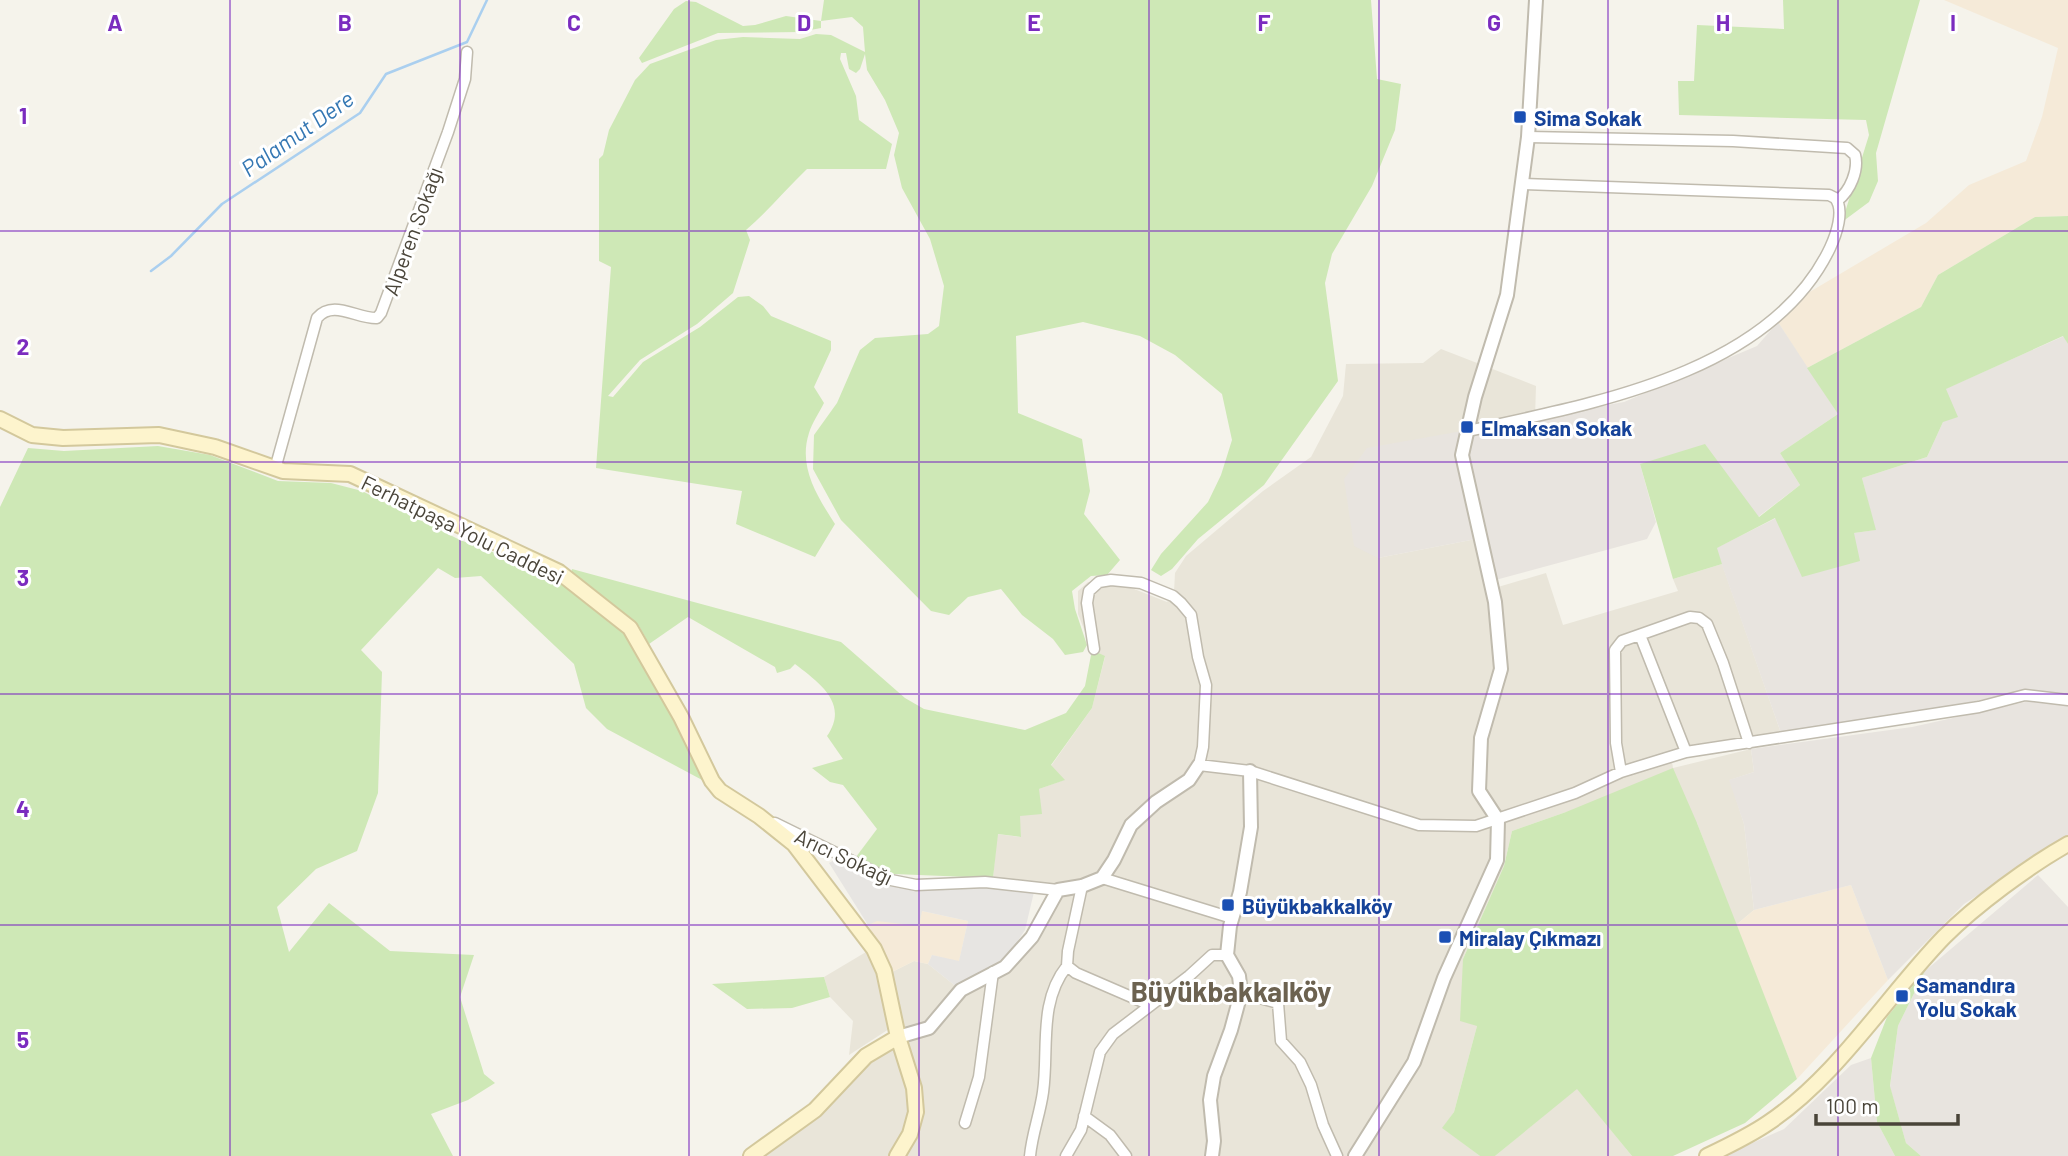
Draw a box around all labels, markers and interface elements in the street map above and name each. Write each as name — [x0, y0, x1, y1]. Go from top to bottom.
text: A — [107, 8, 123, 36]
text: B — [338, 8, 352, 36]
text: C — [567, 8, 581, 36]
text: D — [797, 8, 811, 36]
text: E — [1027, 8, 1041, 36]
text: F — [1258, 8, 1271, 36]
text: G — [1487, 8, 1501, 36]
text: H — [1716, 8, 1730, 36]
text: I — [1950, 8, 1956, 36]
water label: Palamut Dere — [235, 84, 359, 182]
text: 1 — [19, 101, 27, 129]
place label: Sima Sokak — [1534, 105, 1642, 130]
marker: Sima Sokak — [1512, 109, 1528, 125]
street label: Alperen Sokağı — [377, 163, 447, 299]
text: 2 — [17, 332, 29, 360]
place label: Elmaksan Sokak — [1481, 415, 1633, 440]
marker: Elmaksan Sokak — [1459, 419, 1475, 435]
street label: Ferhatpaşa Yolu Caddesi — [358, 469, 568, 589]
text: 3 — [17, 563, 29, 591]
text: 4 — [16, 794, 30, 822]
street label: Arıcı Sokağı — [791, 823, 897, 889]
place label: Büyükbakkalköy — [1242, 893, 1393, 918]
marker: Büyükbakkalköy — [1220, 897, 1236, 913]
place label: Miralay Çıkmazı — [1459, 925, 1601, 950]
marker: Miralay Çıkmazı — [1437, 929, 1453, 945]
place label: Samandıra Yolu Sokak — [1916, 972, 2017, 1021]
district label: Büyükbakkalköy — [1131, 974, 1331, 1008]
marker: Samandıra Yolu Sokak — [1894, 988, 1910, 1004]
text: 5 — [17, 1025, 29, 1053]
scale bar — [1816, 1082, 1958, 1126]
text: 100 m — [1826, 1093, 1879, 1118]

